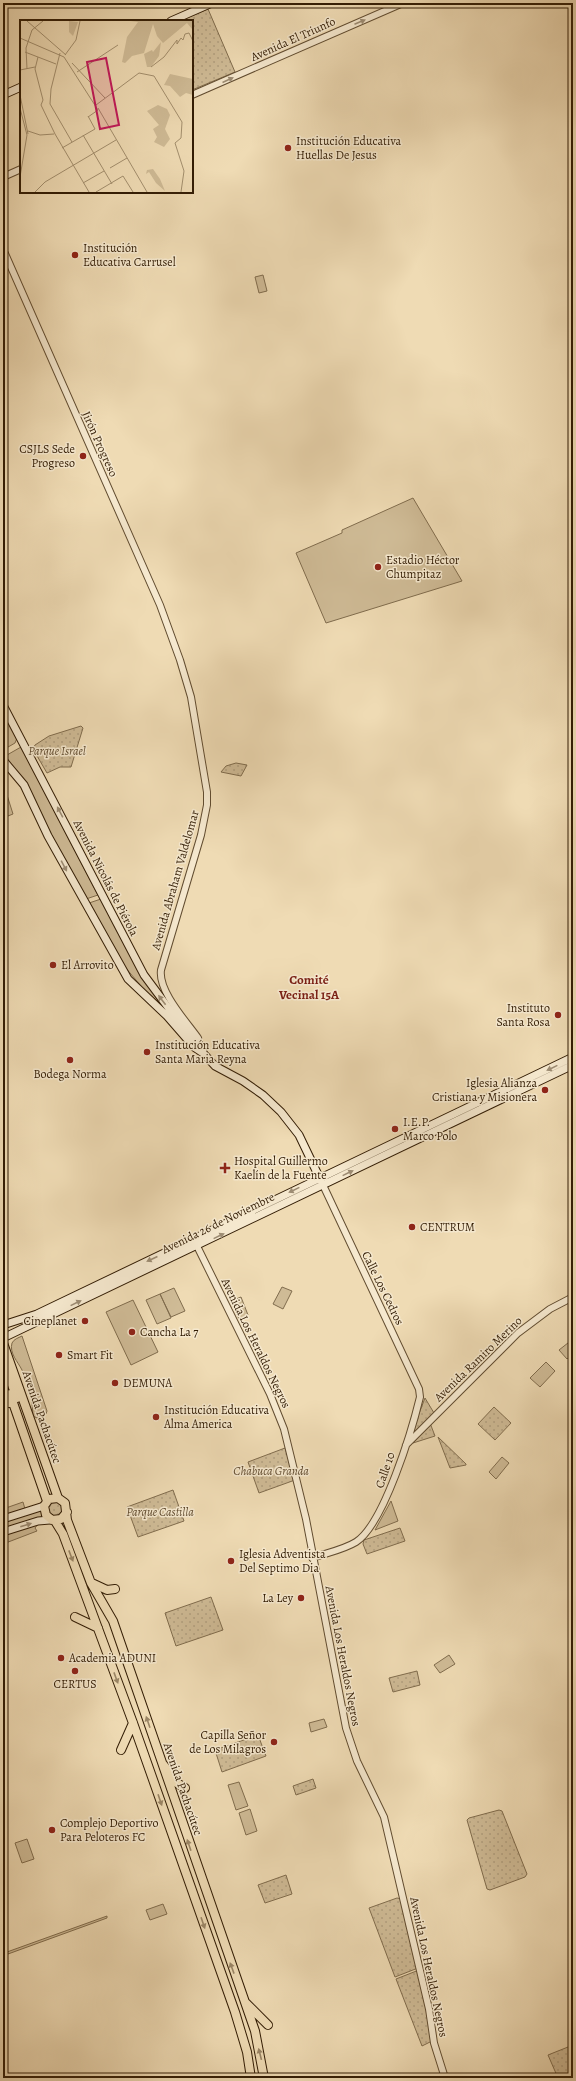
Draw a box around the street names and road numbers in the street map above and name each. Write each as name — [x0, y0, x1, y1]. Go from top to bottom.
street label: Avenida El Triunfo — [247, 13, 338, 65]
street label: Jirón Progreso — [78, 409, 122, 479]
street label: Avenida Abraham Valdelomar — [147, 808, 203, 953]
street label: Avenida Nicolás de Piérola — [69, 816, 142, 939]
street label: Avenida 26 de Noviembre — [158, 1189, 277, 1258]
street label: Calle Los Cedros — [358, 1248, 408, 1328]
street label: Avenida Los Heraldos Negros — [217, 1274, 295, 1411]
street label: Avenida Ramiro Merino — [430, 1313, 525, 1406]
street label: Avenida Pachacútec — [18, 1368, 65, 1465]
street label: Calle 10 — [371, 1450, 399, 1490]
street label: Avenida Los Heraldos Negros — [321, 1583, 364, 1728]
street label: Avenida Pachacútec — [159, 1740, 206, 1837]
street label: Avenida Los Heraldos Negros — [406, 1895, 452, 2039]

